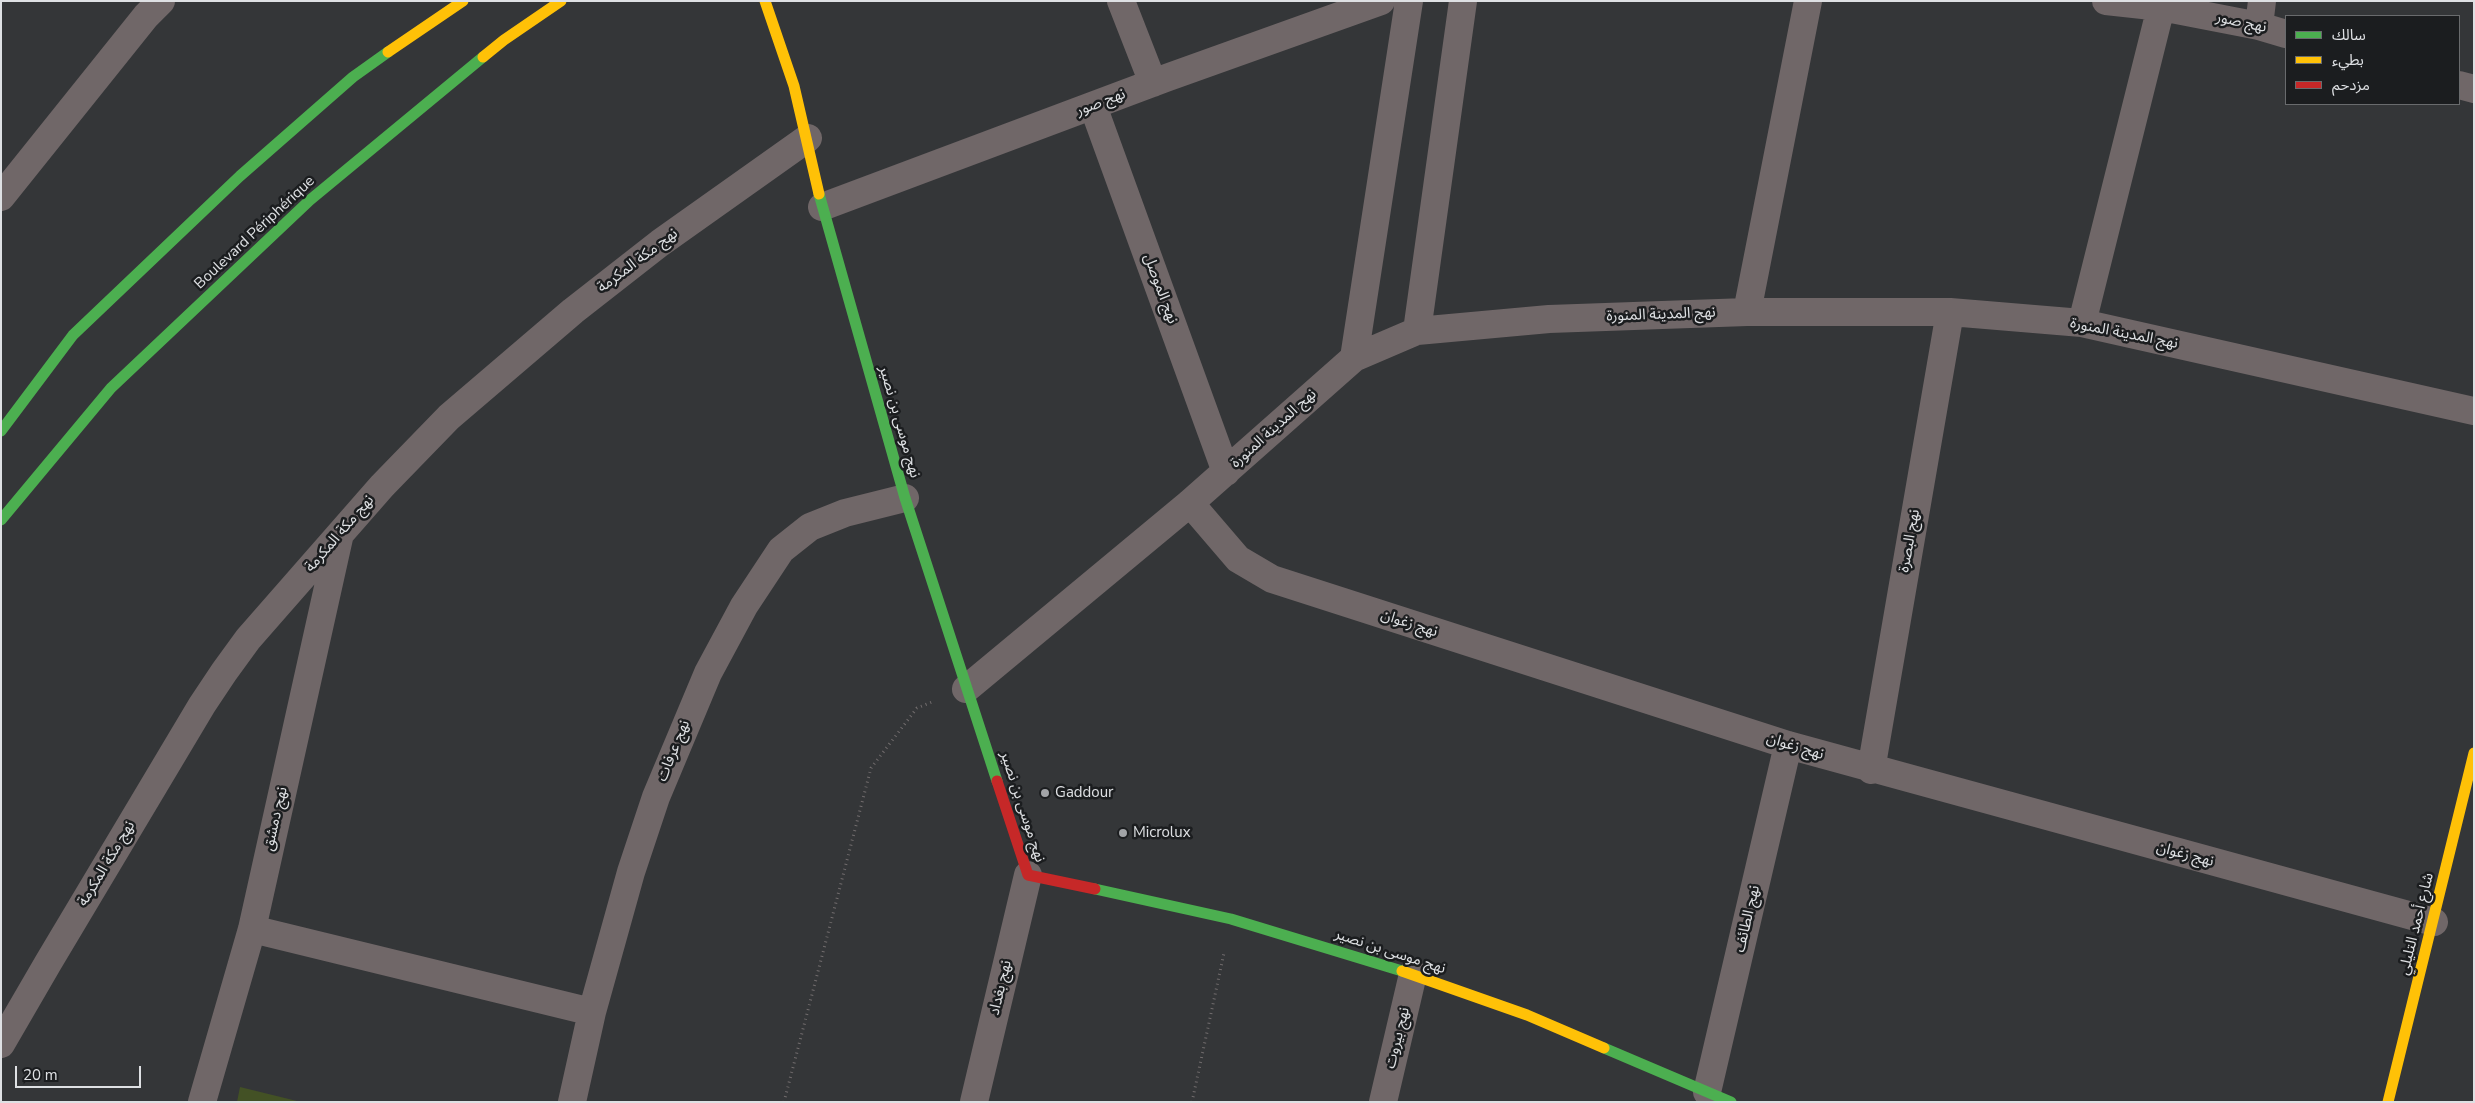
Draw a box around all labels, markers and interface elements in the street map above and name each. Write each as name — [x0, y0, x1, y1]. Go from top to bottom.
street label: نهج صور — [2214, 9, 2268, 37]
legend — [2285, 15, 2460, 105]
text: سالك — [2332, 25, 2366, 45]
text: بطيء — [2332, 50, 2364, 70]
text: مزدحم — [2332, 75, 2370, 95]
street label: نهج صور — [1074, 85, 1128, 121]
street label: Boulevard Périphérique — [191, 173, 319, 293]
street label: نهج مكة المكرمة — [594, 225, 682, 297]
street label: نهج الموصل — [1139, 252, 1181, 326]
street label: نهج المدينة المنورة — [1606, 304, 1716, 326]
street label: نهج المدينة المنورة — [2069, 315, 2179, 353]
street label: نهج موسى بن نصير — [874, 364, 924, 480]
street label: نهج المدينة المنورة — [1227, 386, 1321, 472]
street label: نهج مكة المكرمة — [302, 492, 378, 576]
street label: نهج البصرة — [1896, 508, 1924, 574]
street label: نهج زغوان — [1378, 606, 1440, 642]
street label: نهج عرفات — [654, 718, 694, 784]
street label: نهج زغوان — [1764, 730, 1826, 764]
street label: نهج موسى بن نصير — [996, 749, 1048, 865]
place label: Gaddour — [1055, 784, 1113, 802]
street label: نهج دمشق — [260, 785, 292, 853]
marker: Gaddour — [1039, 787, 1051, 799]
street label: نهج مكة المكرمة — [75, 818, 139, 910]
place label: Microlux — [1133, 824, 1191, 842]
marker: Microlux — [1117, 827, 1129, 839]
street label: نهج زغوان — [2154, 839, 2216, 871]
street label: شارع أحمد التليلي — [2396, 871, 2438, 977]
street label: نهج الطائف — [1732, 884, 1764, 954]
street label: نهج موسى بن نصير — [1332, 926, 1448, 978]
street label: نهج بغداد — [986, 959, 1016, 1017]
street label: نهج بيروت — [1382, 1006, 1414, 1070]
scale bar — [18, 1056, 144, 1088]
text: 20 m — [23, 1065, 58, 1085]

